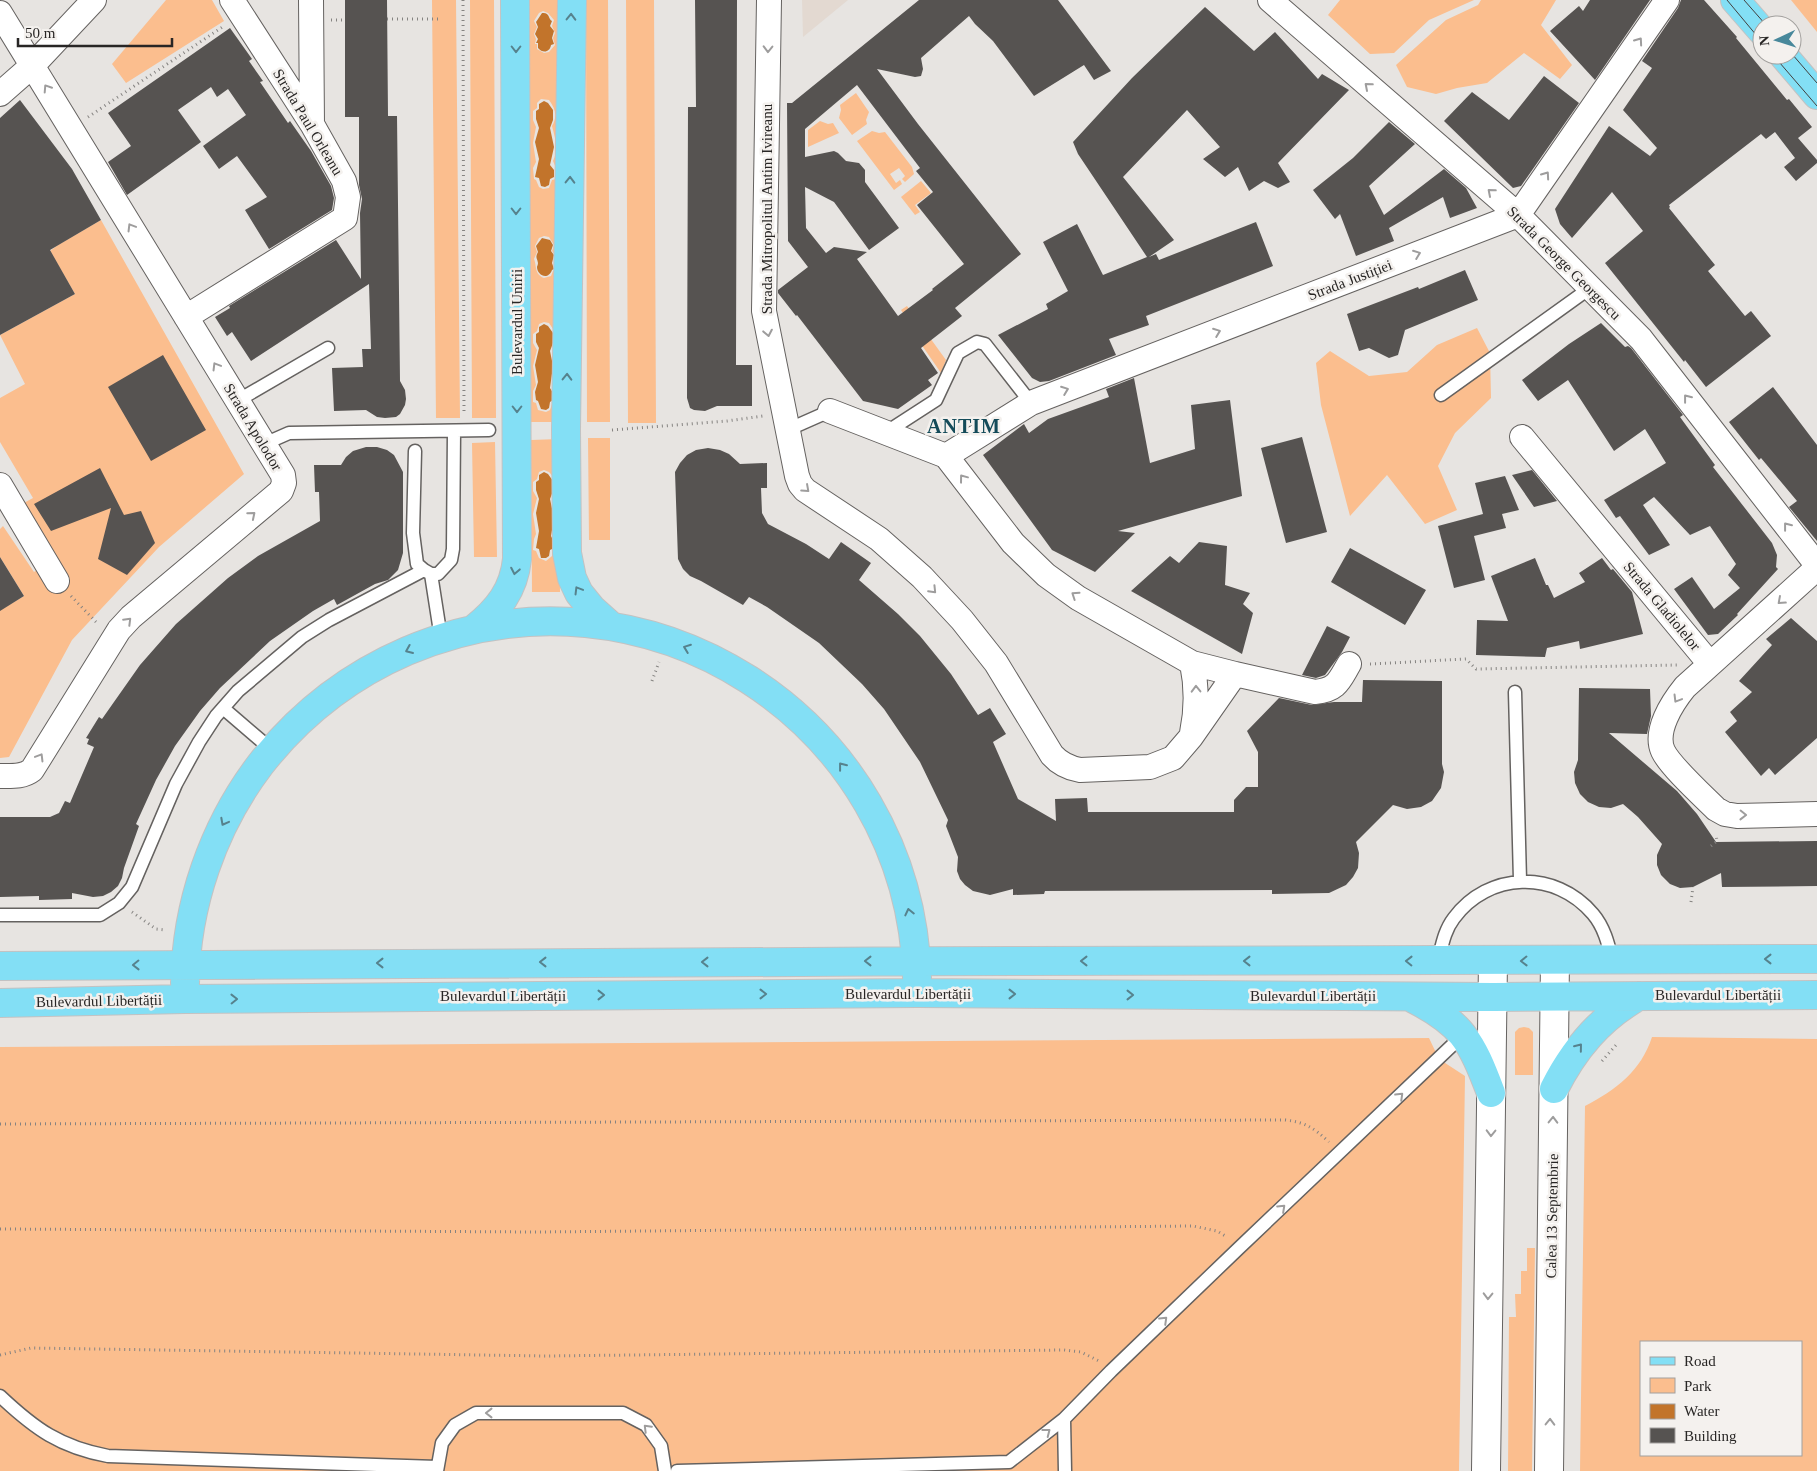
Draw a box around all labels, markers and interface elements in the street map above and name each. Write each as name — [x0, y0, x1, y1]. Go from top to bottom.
one-way arrow — [566, 13, 577, 21]
scale bar — [18, 15, 171, 47]
north arrow — [1752, 15, 1802, 65]
text: 50 m — [25, 25, 56, 41]
text: N — [1757, 35, 1772, 46]
one-way arrow — [1633, 38, 1642, 47]
one-way arrow — [510, 45, 521, 53]
one-way arrow — [763, 45, 773, 53]
street label: Strada Paul Orleanu — [270, 66, 346, 178]
one-way arrow — [1365, 82, 1374, 91]
one-way arrow — [44, 84, 53, 94]
street label: Strada Mitropolitul Antim Ivireanu — [759, 103, 775, 314]
one-way arrow — [1540, 171, 1549, 181]
one-way arrow — [564, 176, 575, 184]
one-way arrow — [1488, 188, 1497, 197]
street label: Strada George Georgescu — [1504, 203, 1624, 323]
one-way arrow — [511, 208, 521, 215]
one-way arrow — [128, 223, 138, 232]
one-way arrow — [1412, 250, 1421, 260]
street label: Strada Justiției — [1306, 257, 1395, 304]
street label: Bulevardul Unirii — [509, 269, 525, 375]
one-way arrow — [1212, 327, 1220, 337]
one-way arrow — [762, 329, 773, 338]
one-way arrow — [212, 362, 222, 371]
one-way arrow — [562, 373, 572, 381]
street label: Strada Apolodor — [221, 381, 285, 473]
one-way arrow — [1060, 386, 1069, 397]
one-way arrow — [1684, 394, 1693, 404]
one-way arrow — [512, 405, 522, 413]
district label: ANTIM — [927, 415, 1001, 437]
one-way arrow — [960, 474, 969, 484]
one-way arrow — [801, 484, 810, 493]
one-way arrow — [246, 512, 255, 521]
one-way arrow — [1784, 522, 1793, 532]
street label: Strada Gladiolelor — [1620, 559, 1704, 653]
one-way arrow — [511, 567, 521, 575]
one-way arrow — [927, 584, 936, 593]
one-way arrow — [575, 587, 585, 596]
one-way arrow — [1071, 592, 1080, 601]
one-way arrow — [1777, 595, 1786, 604]
one-way arrow — [122, 617, 131, 626]
one-way arrow — [405, 644, 414, 654]
one-way arrow — [683, 644, 692, 654]
one-way arrow — [1191, 684, 1201, 692]
one-way arrow — [1673, 694, 1683, 703]
one-way arrow — [33, 753, 43, 762]
one-way arrow — [840, 763, 848, 772]
one-way arrow — [1739, 810, 1747, 821]
one-way arrow — [220, 817, 230, 826]
one-way arrow — [904, 908, 915, 917]
one-way arrow — [1764, 954, 1772, 964]
one-way arrow — [864, 956, 872, 966]
one-way arrow — [1080, 956, 1088, 966]
one-way arrow — [1242, 956, 1250, 966]
one-way arrow — [1405, 956, 1412, 966]
one-way arrow — [1520, 956, 1528, 966]
one-way arrow — [539, 957, 546, 967]
one-way arrow — [701, 957, 709, 967]
one-way arrow — [376, 958, 384, 968]
one-way arrow — [132, 960, 140, 970]
street label: Bulevardul Libertății — [845, 986, 971, 1003]
street label: Bulevardul Libertății — [1655, 987, 1781, 1004]
street label: Bulevardul Libertății — [440, 988, 566, 1005]
street label: Bulevardul Libertății — [1250, 988, 1376, 1005]
one-way arrow — [760, 989, 767, 999]
one-way arrow — [1008, 989, 1016, 999]
one-way arrow — [597, 990, 605, 1000]
one-way arrow — [1127, 990, 1135, 1000]
street label: Bulevardul Libertății — [36, 992, 162, 1011]
one-way arrow — [230, 994, 238, 1004]
one-way arrow — [1574, 1044, 1582, 1053]
one-way arrow — [1394, 1093, 1403, 1102]
one-way arrow — [1548, 1116, 1558, 1124]
one-way arrow — [1486, 1130, 1496, 1138]
street label: Calea 13 Septembrie — [1543, 1153, 1561, 1279]
one-way arrow — [1276, 1205, 1285, 1214]
one-way arrow — [1483, 1292, 1493, 1300]
one-way arrow — [1158, 1317, 1167, 1326]
legend — [1640, 1341, 1802, 1456]
text: Road — [1684, 1353, 1716, 1369]
text: Park — [1684, 1378, 1712, 1394]
text: Water — [1684, 1403, 1719, 1419]
one-way arrow — [485, 1408, 492, 1418]
one-way arrow — [1545, 1418, 1555, 1426]
one-way arrow — [644, 1425, 653, 1434]
text: Building — [1684, 1428, 1737, 1444]
one-way arrow — [1041, 1430, 1050, 1438]

